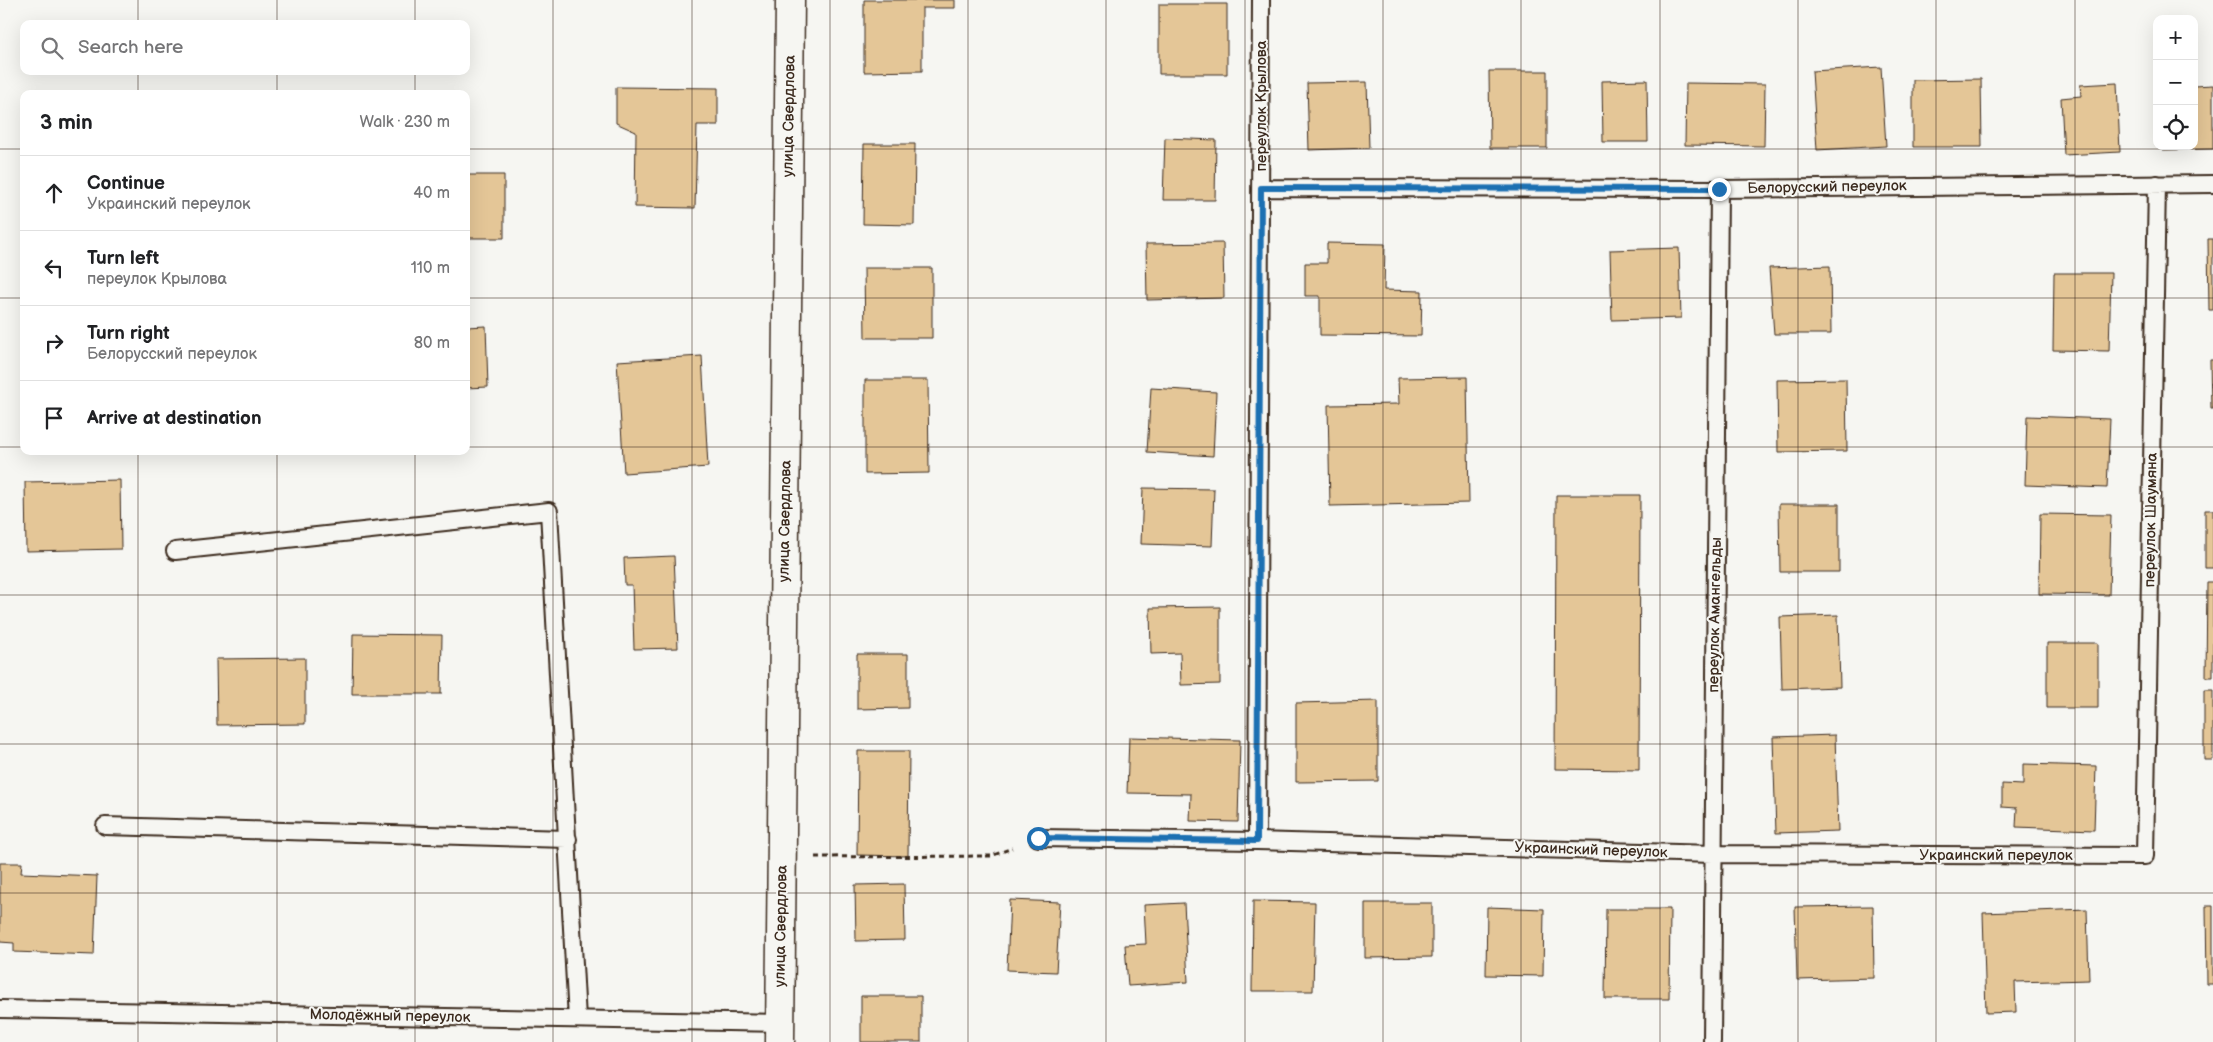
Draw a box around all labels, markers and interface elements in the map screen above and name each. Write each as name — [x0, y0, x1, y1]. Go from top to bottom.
map controls — [2153, 15, 2198, 150]
button: + — [2153, 15, 2198, 60]
search box — [20, 20, 470, 75]
icon: search — [38, 34, 66, 62]
text: Search here — [78, 36, 183, 59]
street label: переулок Крылова — [1252, 40, 1271, 172]
street label: улица Свердлова — [778, 55, 800, 177]
button: − — [2153, 60, 2198, 105]
button: locate — [2153, 105, 2198, 150]
text: 3 min — [40, 110, 93, 135]
text: Walk · 230 m — [360, 113, 450, 132]
text: Continue — [87, 172, 165, 195]
street label: Белорусский переулок — [1747, 176, 1907, 198]
route end — [1708, 178, 1731, 201]
icon: ahead — [40, 179, 68, 207]
text: 40 m — [413, 184, 450, 203]
text: Украинский переулок — [87, 195, 251, 214]
text: Turn left — [87, 247, 159, 270]
icon: left — [40, 254, 68, 282]
text: 110 m — [411, 259, 450, 278]
text: переулок Крылова — [87, 270, 227, 289]
text: Turn right — [87, 322, 170, 345]
icon: right — [40, 329, 68, 357]
text: 80 m — [414, 334, 450, 353]
text: Белорусский переулок — [87, 345, 257, 364]
icon: arrive — [40, 404, 68, 432]
text: Arrive at destination — [87, 407, 262, 430]
street label: переулок Шаумяна — [2140, 452, 2162, 588]
street label: улица Свердлова — [774, 460, 796, 582]
street label: переулок Амангельды — [1704, 537, 1726, 693]
route start — [1027, 827, 1050, 850]
street label: Украинский переулок — [1514, 838, 1668, 862]
street label: Украинский переулок — [1919, 846, 2073, 865]
street label: улица Свердлова — [770, 865, 792, 987]
street label: Молодёжный переулок — [309, 1005, 471, 1027]

